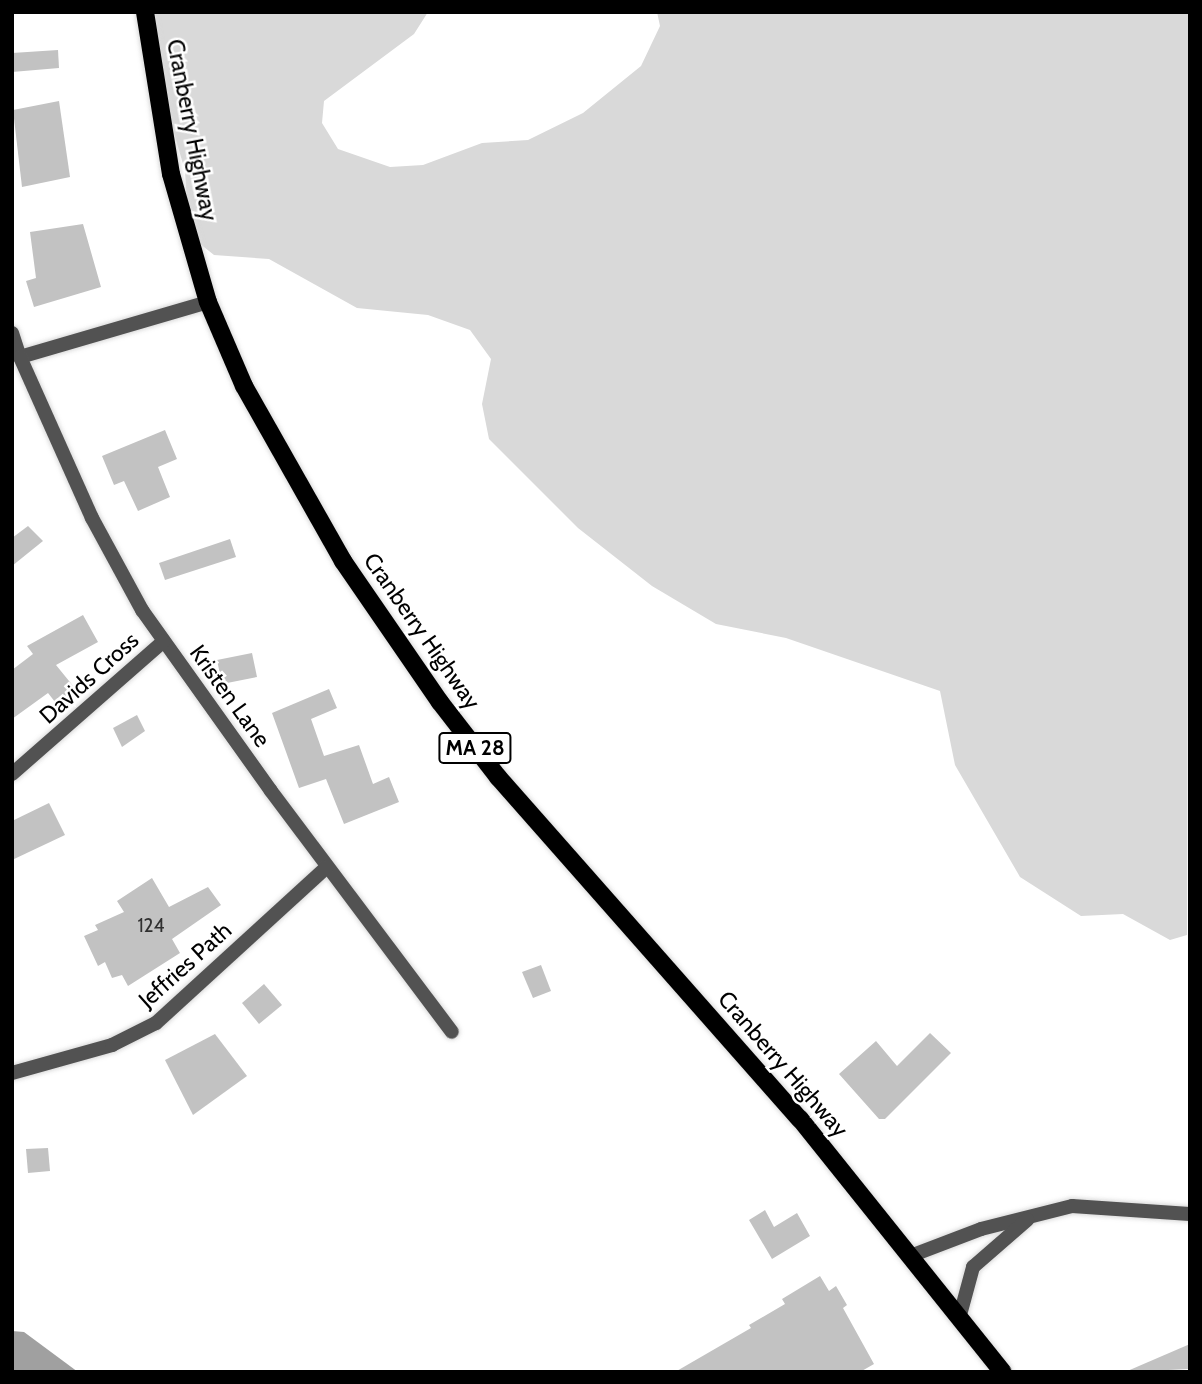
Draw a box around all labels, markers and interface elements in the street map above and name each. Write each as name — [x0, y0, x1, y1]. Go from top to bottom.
street label: Cranberry Highway — [161, 37, 223, 223]
street label: Cranberry Highway — [358, 548, 486, 714]
street label: Davids Cross — [34, 626, 144, 730]
street label: Kristen Lane — [184, 640, 276, 752]
road number: MA 28 — [438, 730, 512, 766]
house number: 124 — [137, 915, 165, 937]
street label: Jeffries Path — [133, 916, 237, 1014]
street label: Cranberry Highway — [712, 985, 854, 1143]

